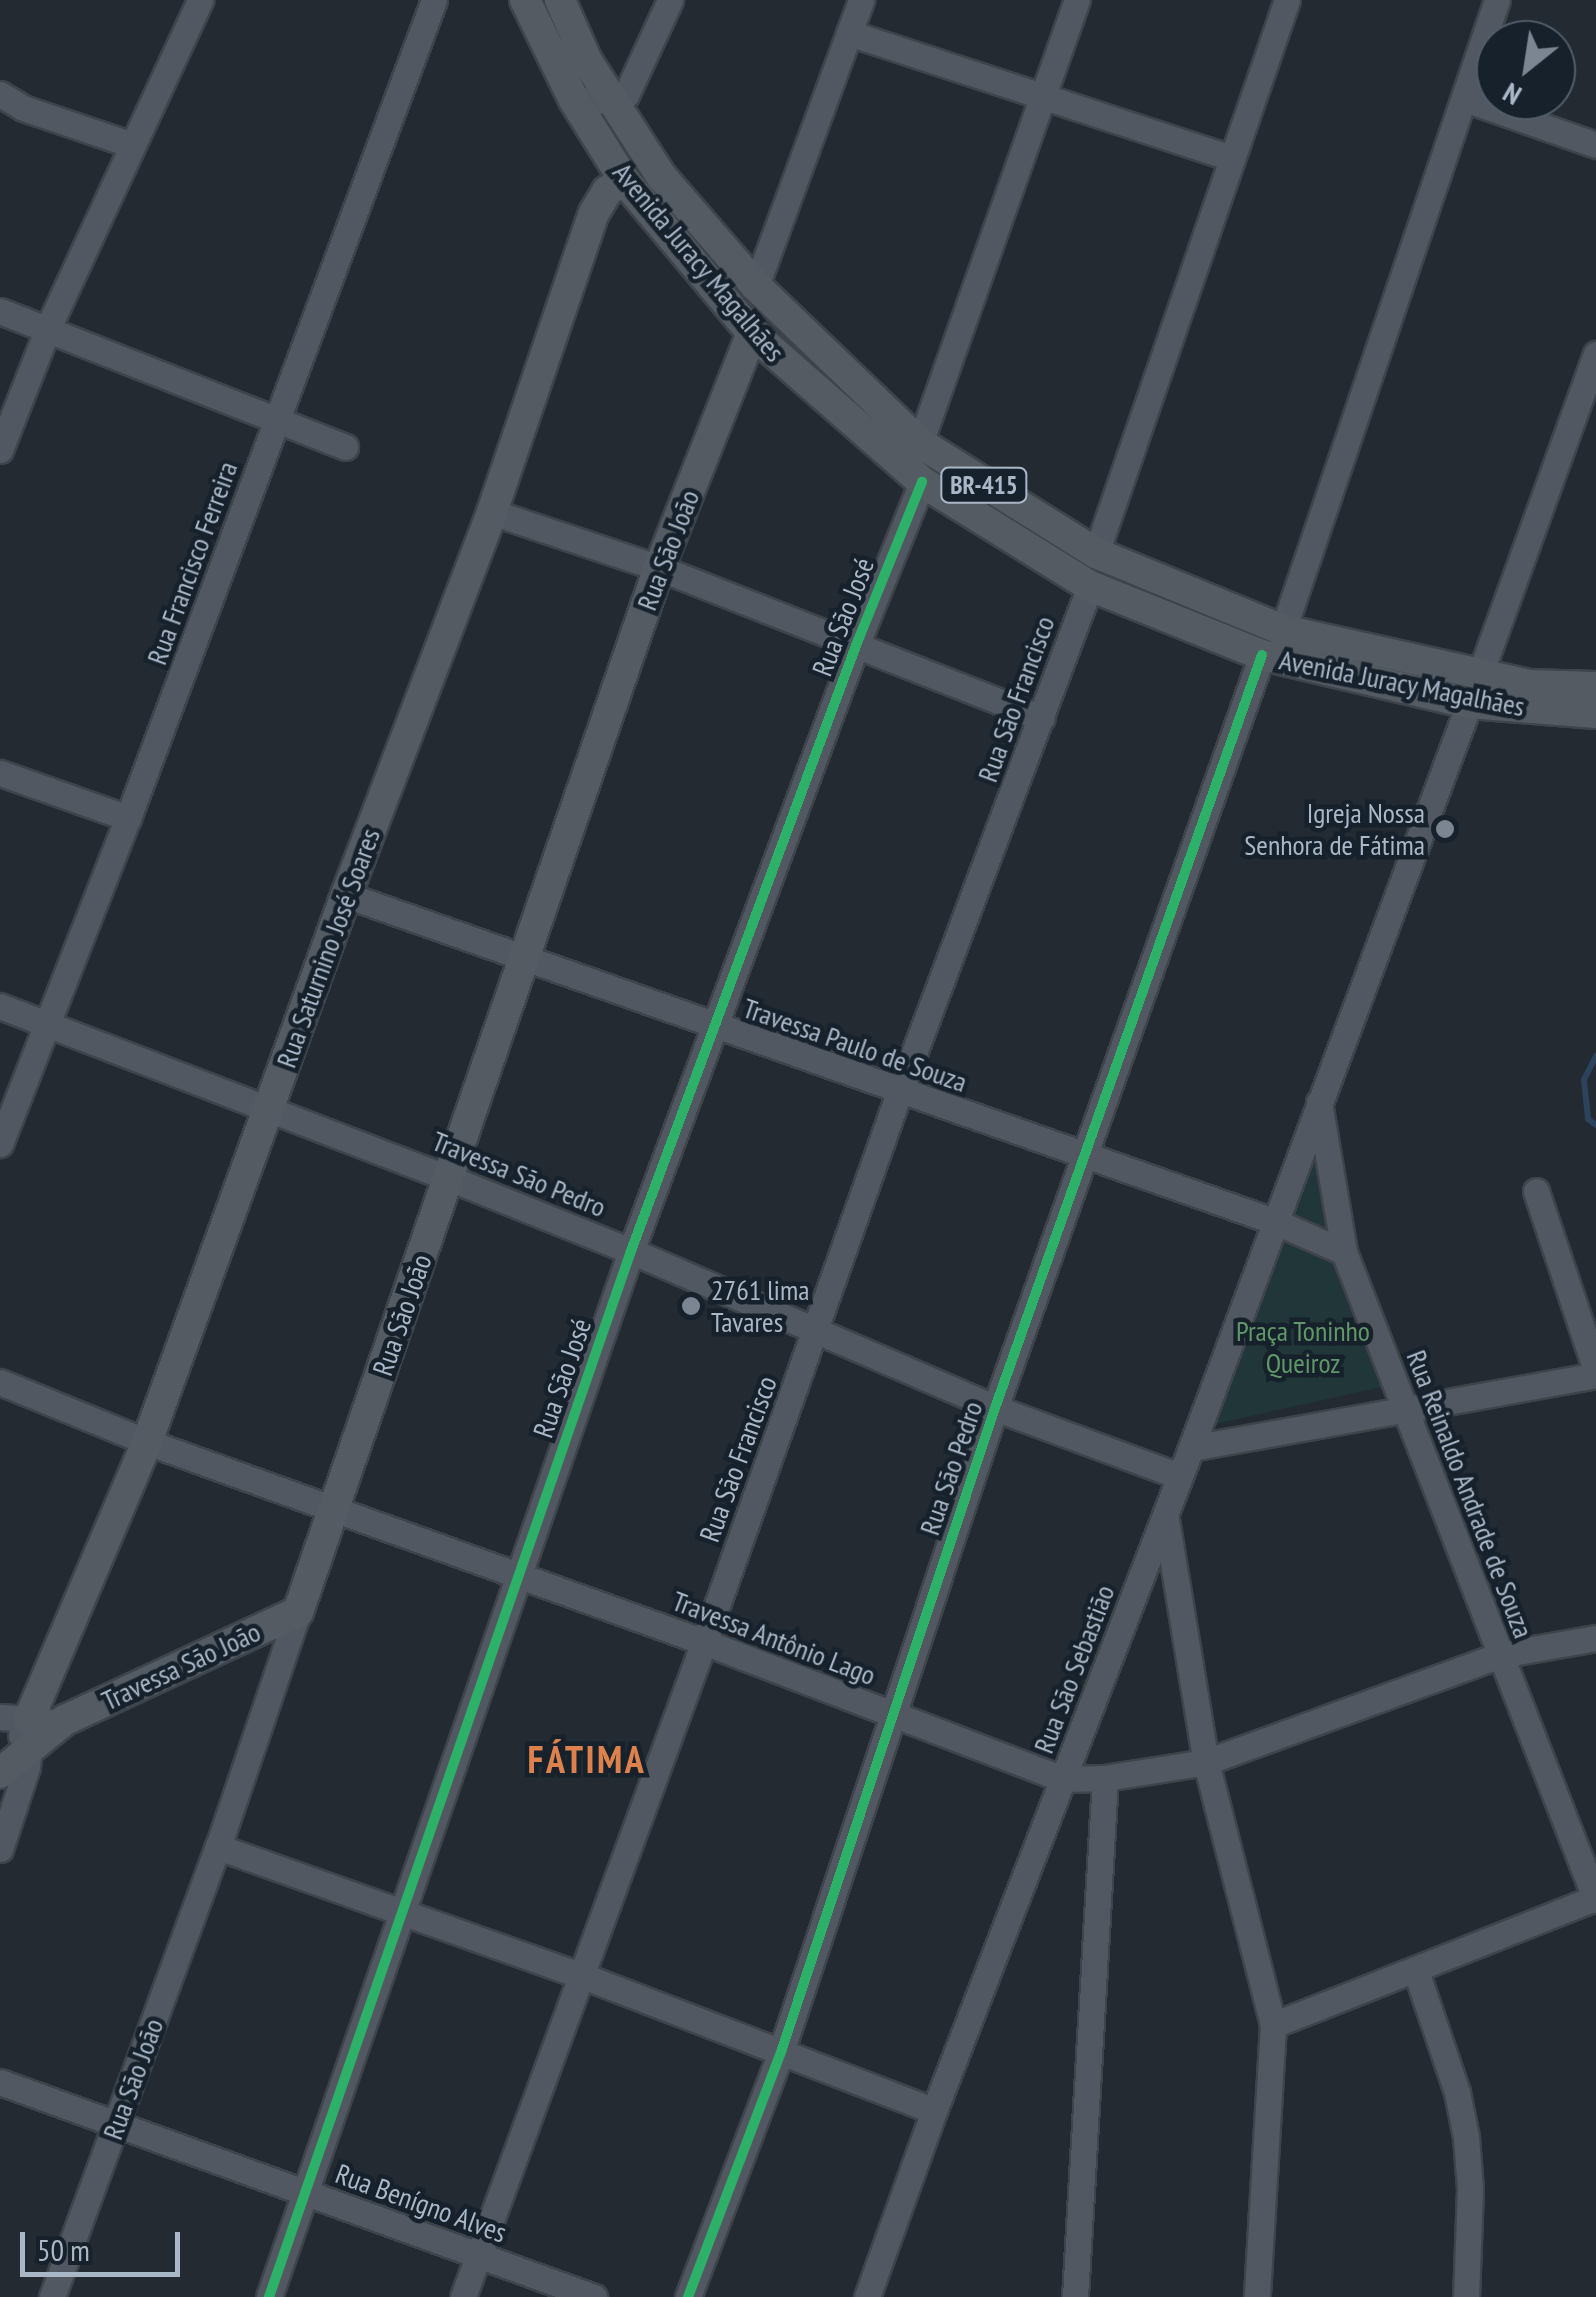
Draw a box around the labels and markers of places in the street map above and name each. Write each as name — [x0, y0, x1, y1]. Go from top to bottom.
place label: Igreja Nossa Senhora de Fátima — [1244, 796, 1425, 862]
marker: Igreja Nossa Senhora de Fátima — [1434, 818, 1456, 840]
place label: 2761 lima Tavares — [711, 1273, 809, 1339]
marker: 2761 lima Tavares — [680, 1295, 702, 1317]

